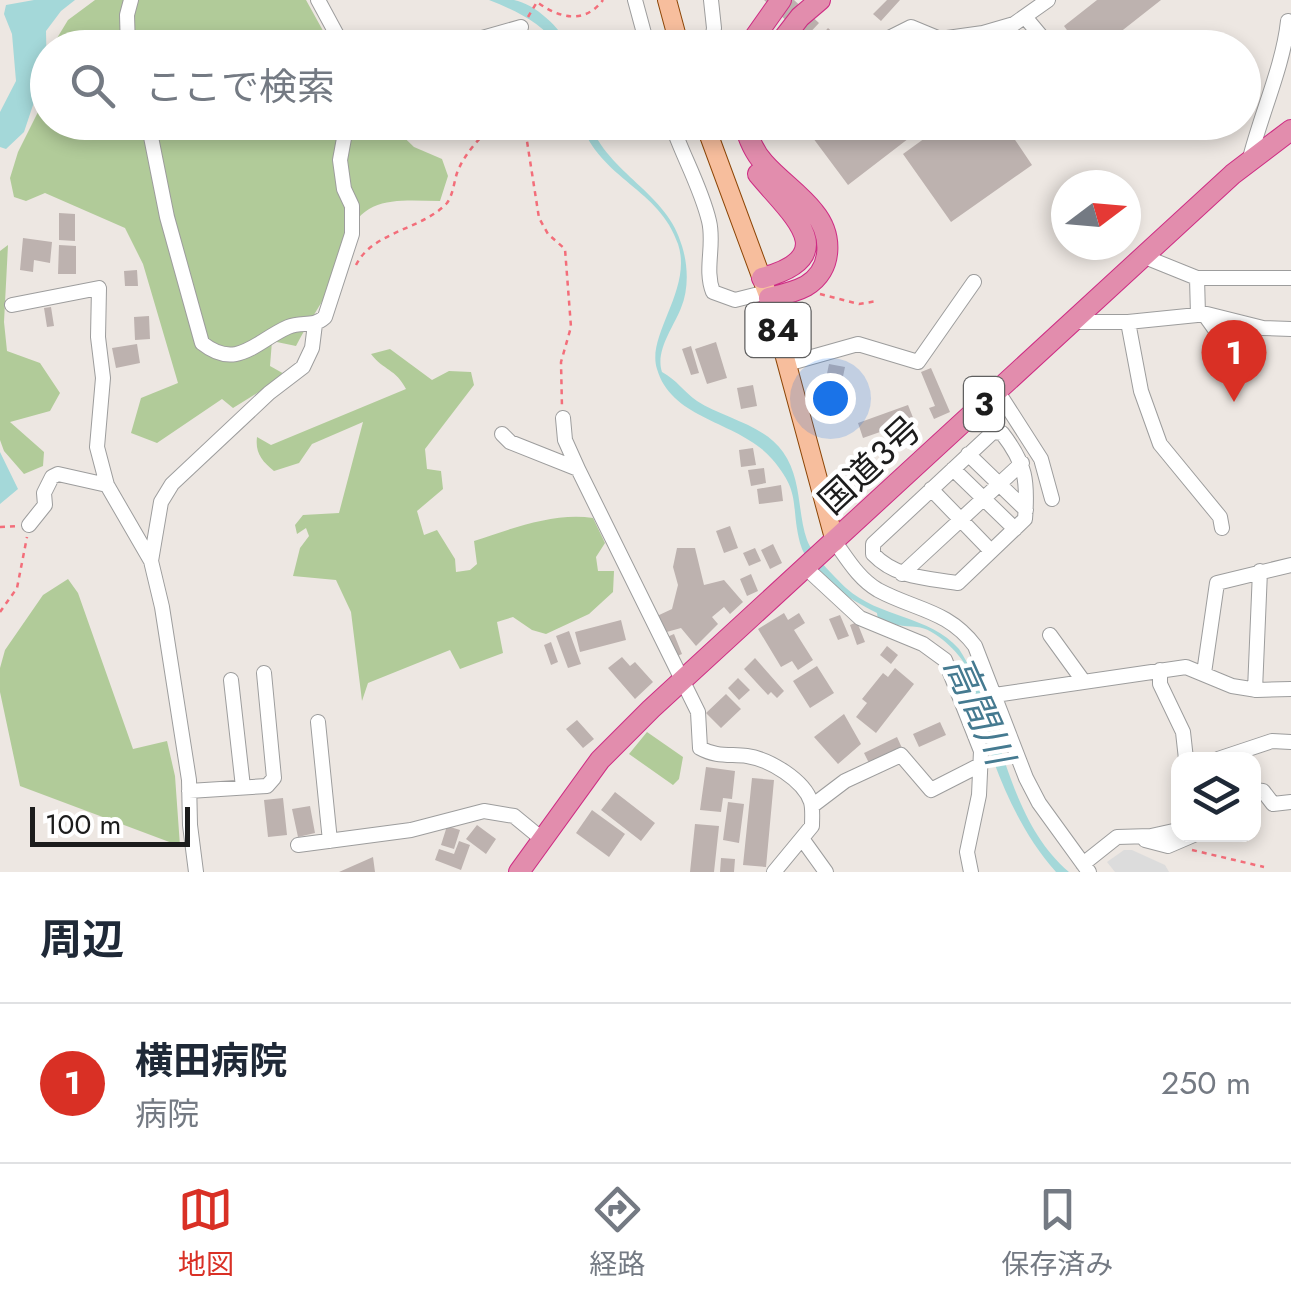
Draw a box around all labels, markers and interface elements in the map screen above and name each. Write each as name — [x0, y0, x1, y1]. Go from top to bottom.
search box — [30, 30, 1261, 140]
icon: search — [65, 58, 120, 113]
text: ここで検索 — [145, 59, 335, 114]
north arrow — [1051, 170, 1141, 260]
road number: 84 — [746, 303, 810, 357]
pin: 1 — [1202, 320, 1266, 402]
your location — [805, 373, 856, 424]
road number: 3 — [964, 377, 1004, 431]
street label: 国道3号 — [808, 404, 932, 526]
water label: 高間川 — [931, 647, 1029, 777]
map controls — [1171, 752, 1261, 842]
button: layers — [1171, 752, 1261, 842]
scale bar — [30, 802, 190, 846]
text: 100 m — [45, 804, 121, 845]
text: 周辺 — [40, 909, 124, 970]
text: 横田病院 — [135, 1033, 287, 1088]
text: 1 — [64, 1060, 81, 1106]
text: 250 m — [1161, 1060, 1251, 1106]
text: 病院 — [135, 1091, 199, 1137]
tab: 地図 — [178, 1182, 234, 1285]
tab: 経路 — [589, 1182, 645, 1285]
tab: 保存済み — [1001, 1182, 1113, 1285]

